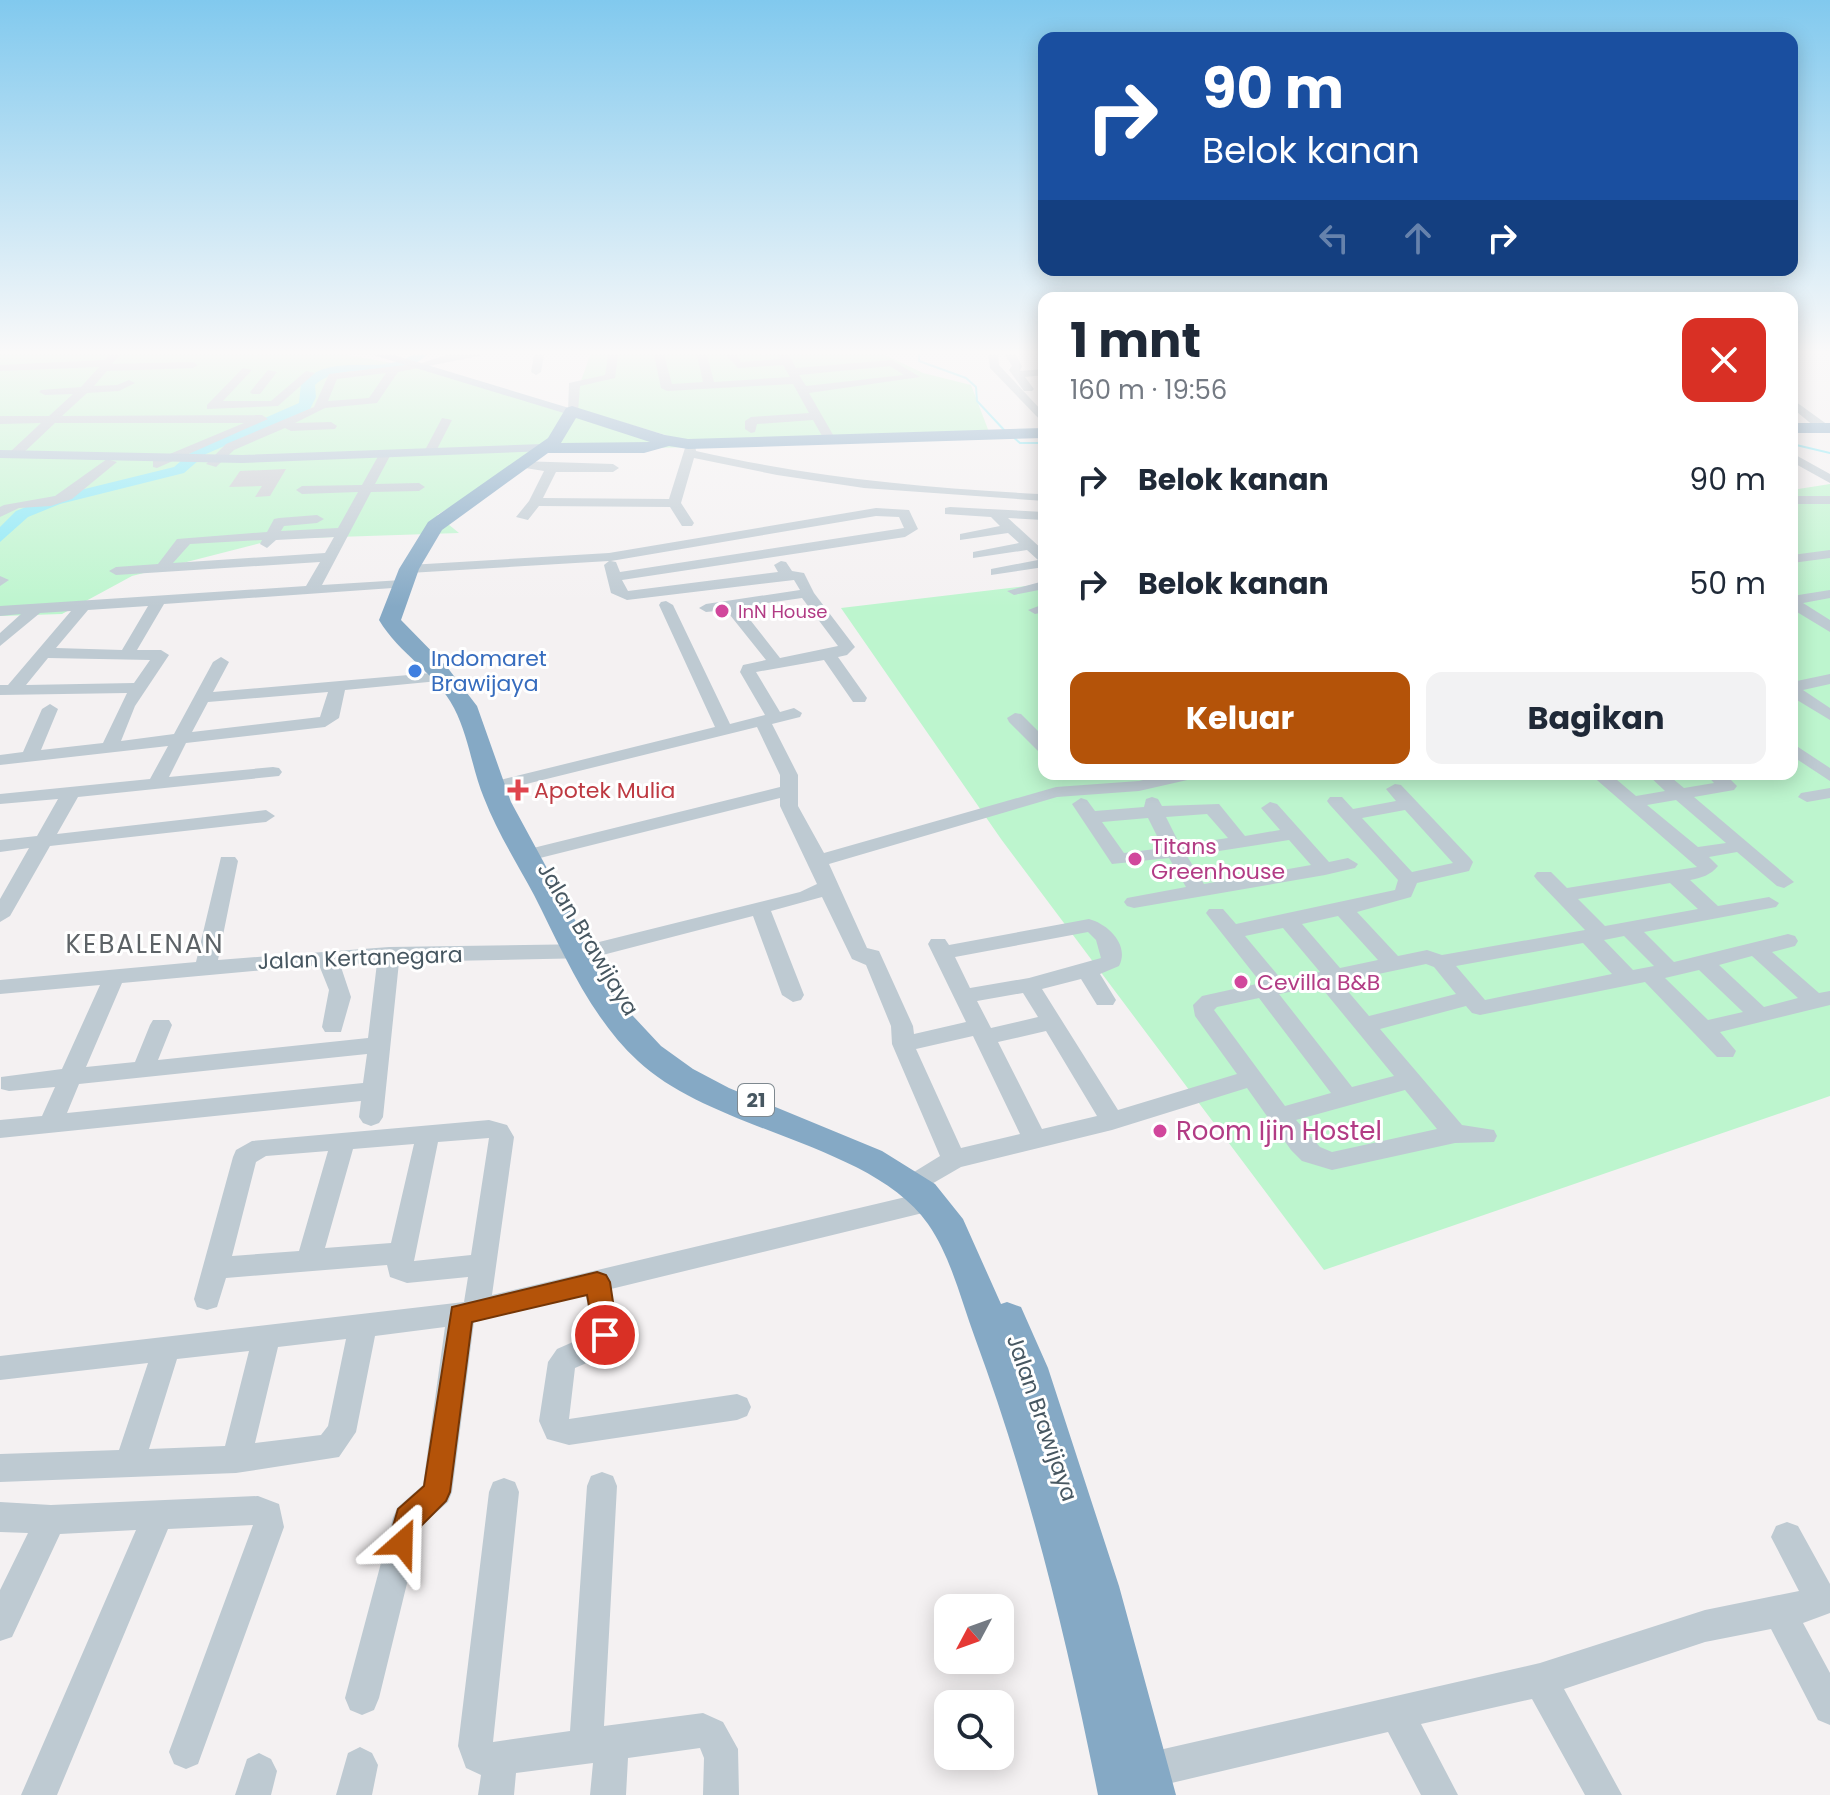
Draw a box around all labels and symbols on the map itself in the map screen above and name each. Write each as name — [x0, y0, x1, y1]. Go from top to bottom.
place label: InN House — [738, 599, 827, 624]
marker: InN House — [713, 602, 731, 620]
place label: Indomaret Brawijaya — [431, 643, 547, 699]
marker: Indomaret Brawijaya — [406, 662, 424, 680]
place label: Apotek Mulia — [534, 775, 675, 806]
marker: Apotek Mulia — [509, 781, 527, 799]
place label: Titans Greenhouse — [1151, 831, 1285, 887]
marker: Titans Greenhouse — [1126, 850, 1144, 868]
street label: Jalan Brawijaya — [530, 856, 646, 1022]
district label: KEBALENAN — [65, 926, 225, 962]
street label: Jalan Kertanegara — [257, 939, 463, 977]
place label: Cevilla B&B — [1257, 967, 1380, 998]
marker: Cevilla B&B — [1232, 973, 1250, 991]
road number: 21 — [738, 1084, 774, 1116]
place label: Room Ijin Hostel — [1176, 1113, 1382, 1149]
marker: Room Ijin Hostel — [1151, 1122, 1169, 1140]
pin — [571, 1301, 639, 1369]
street label: Jalan Brawijaya — [999, 1331, 1085, 1505]
position arrow — [360, 1501, 444, 1585]
north arrow — [934, 1594, 1014, 1674]

